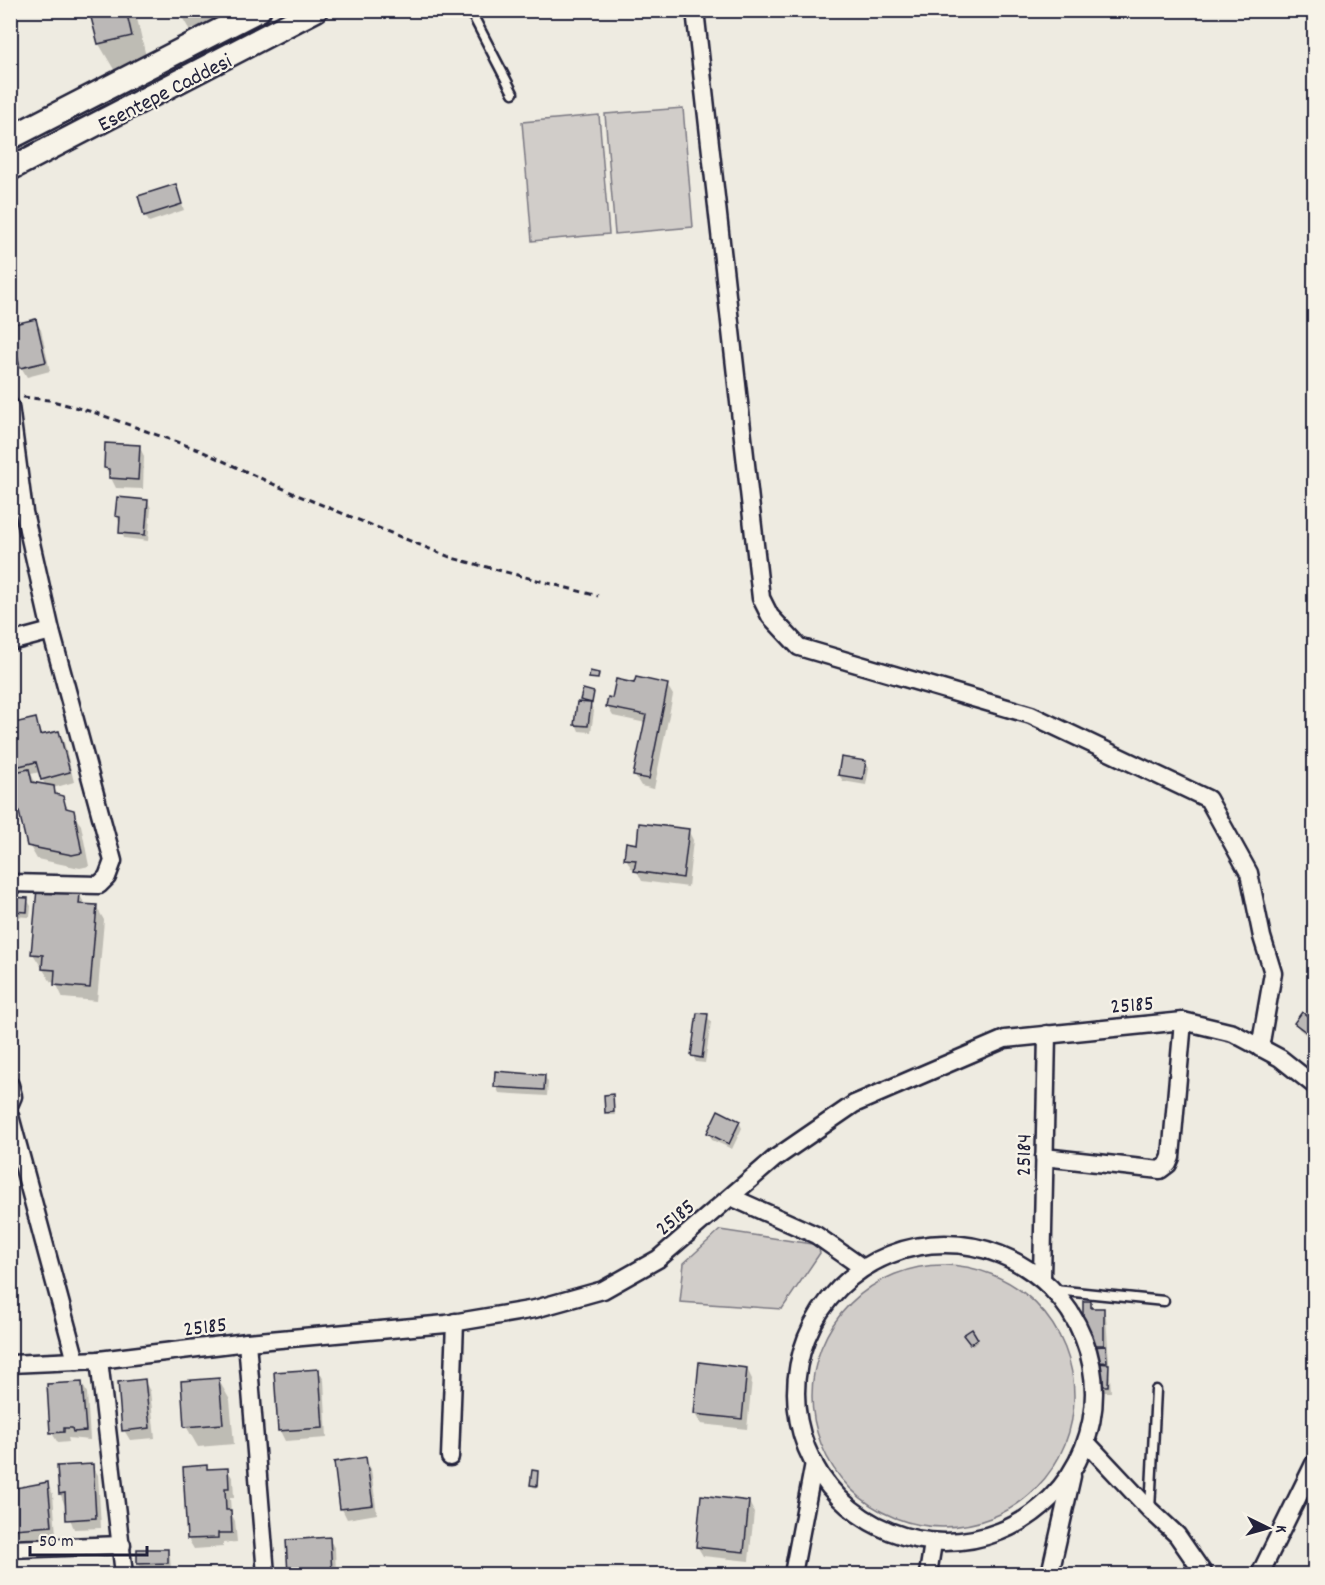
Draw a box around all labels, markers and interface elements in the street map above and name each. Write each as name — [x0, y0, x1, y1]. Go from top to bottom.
street label: Esentepe Caddesi — [93, 47, 238, 141]
street label: 25185 — [1109, 989, 1155, 1024]
street label: 25184 — [1010, 1134, 1041, 1177]
street label: 25185 — [650, 1193, 703, 1245]
street label: 25185 — [182, 1310, 229, 1347]
north arrow — [1238, 1498, 1298, 1558]
scale bar — [30, 1519, 147, 1557]
text: K — [1269, 1524, 1292, 1534]
text: 50 m — [39, 1530, 74, 1555]

